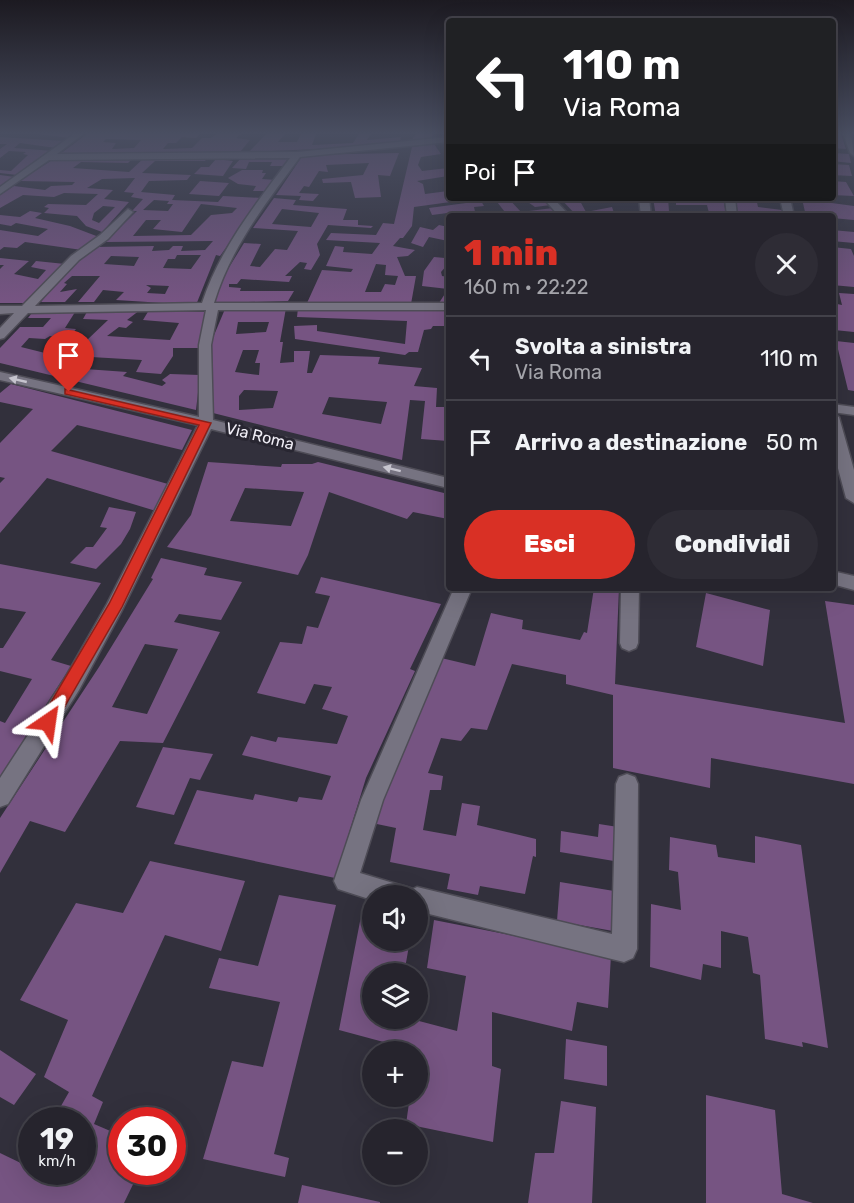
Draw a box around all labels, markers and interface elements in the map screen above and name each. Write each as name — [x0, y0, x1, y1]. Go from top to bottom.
text: 110 m — [563, 40, 681, 90]
icon: left — [464, 42, 542, 120]
text: Via Roma — [563, 91, 681, 123]
icon: arrive — [508, 156, 541, 189]
text: Poi — [464, 159, 496, 186]
text: 1 min — [464, 231, 558, 274]
button: close — [755, 233, 818, 296]
text: 160 m · 22:22 — [464, 275, 588, 299]
pin — [43, 330, 94, 392]
text: Svolta a sinistra — [515, 333, 692, 360]
icon: arrive — [52, 339, 85, 372]
icon: left — [464, 342, 497, 375]
text: 110 m — [760, 345, 818, 372]
text: Via Roma — [515, 360, 602, 384]
one-way arrow — [8, 375, 27, 384]
street label: Via Roma — [224, 418, 296, 454]
icon: arrive — [464, 426, 497, 459]
text: Arrivo a destinazione — [515, 429, 747, 456]
text: 50 m — [766, 429, 818, 456]
one-way arrow — [383, 464, 401, 474]
button: Esci — [464, 510, 635, 579]
button: Condividi — [647, 510, 818, 579]
position arrow — [16, 690, 80, 754]
map controls — [362, 885, 428, 1185]
button: sound — [362, 885, 428, 951]
button: layers — [362, 963, 428, 1029]
button: + — [362, 1041, 428, 1107]
speed limit sign: 30 — [108, 1107, 186, 1185]
button: − — [362, 1119, 428, 1185]
text: 19 — [40, 1121, 74, 1157]
text: km/h — [38, 1152, 76, 1170]

